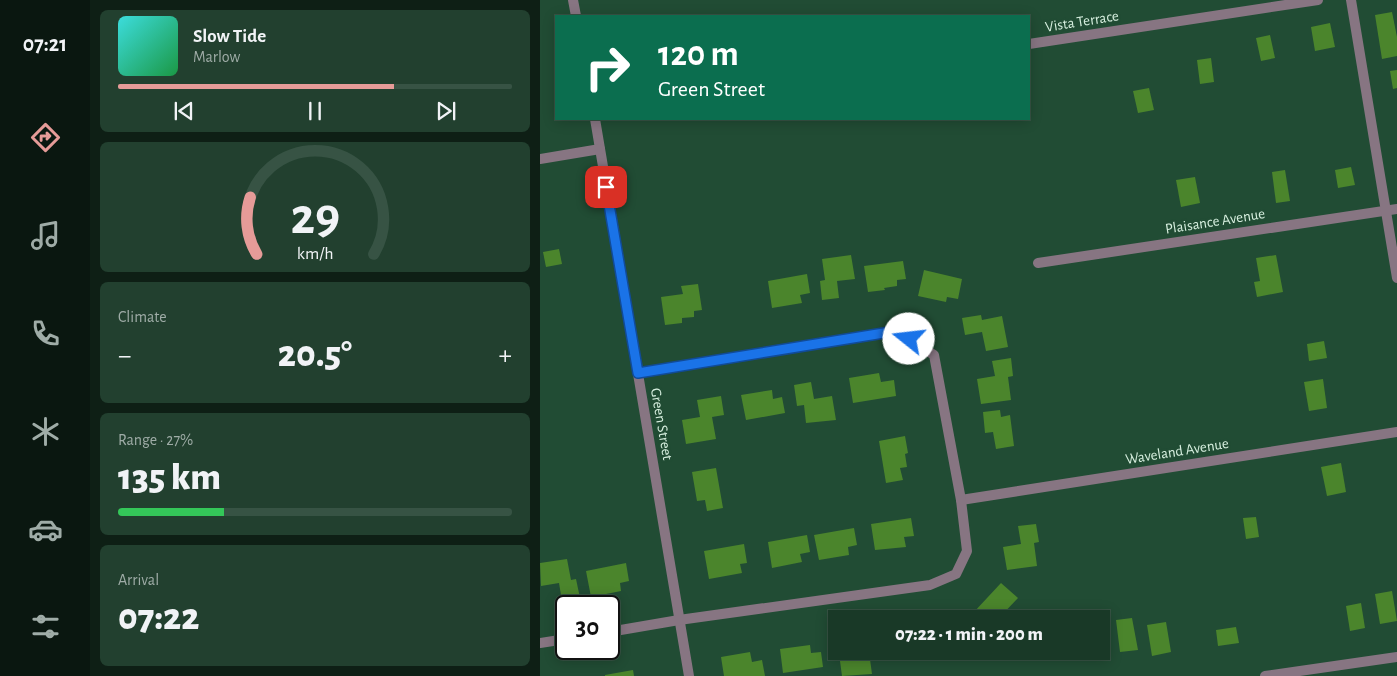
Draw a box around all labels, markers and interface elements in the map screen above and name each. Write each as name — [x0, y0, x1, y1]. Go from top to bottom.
street label: Vista Terrace — [1044, 8, 1120, 35]
text: Slow Tide — [193, 27, 266, 46]
text: 07:21 — [23, 33, 67, 55]
icon: right — [575, 35, 640, 100]
text: 120 m — [658, 37, 739, 72]
text: Marlow — [193, 49, 240, 65]
text: Green Street — [658, 78, 765, 100]
icon: previous — [170, 97, 198, 125]
icon: pause — [301, 97, 329, 125]
icon: next — [432, 97, 460, 125]
icon: directions — [28, 120, 63, 155]
pin — [585, 166, 627, 208]
icon: arrive — [592, 173, 620, 201]
text: 29 — [290, 191, 340, 243]
street label: Plaisance Avenue — [1164, 206, 1266, 237]
icon: music — [28, 218, 63, 253]
text: km/h — [297, 245, 333, 263]
text: Climate — [118, 309, 167, 325]
position arrow — [882, 312, 934, 364]
icon: phone — [28, 316, 63, 351]
text: 20.5° — [278, 336, 352, 374]
text: − — [118, 342, 131, 370]
text: + — [499, 342, 512, 370]
street label: Green Street — [648, 387, 675, 461]
icon: climate — [28, 414, 63, 449]
text: Range · 27% — [118, 432, 193, 448]
street label: Waveland Avenue — [1124, 436, 1230, 467]
text: 135 km — [118, 459, 221, 497]
icon: car — [28, 512, 63, 547]
text: Arrival — [118, 572, 159, 588]
speed limit sign: 30 — [555, 595, 620, 660]
text: 07:22 — [118, 599, 199, 637]
icon: filters — [28, 609, 63, 644]
text: 07:22 · 1 min · 200 m — [895, 625, 1043, 644]

